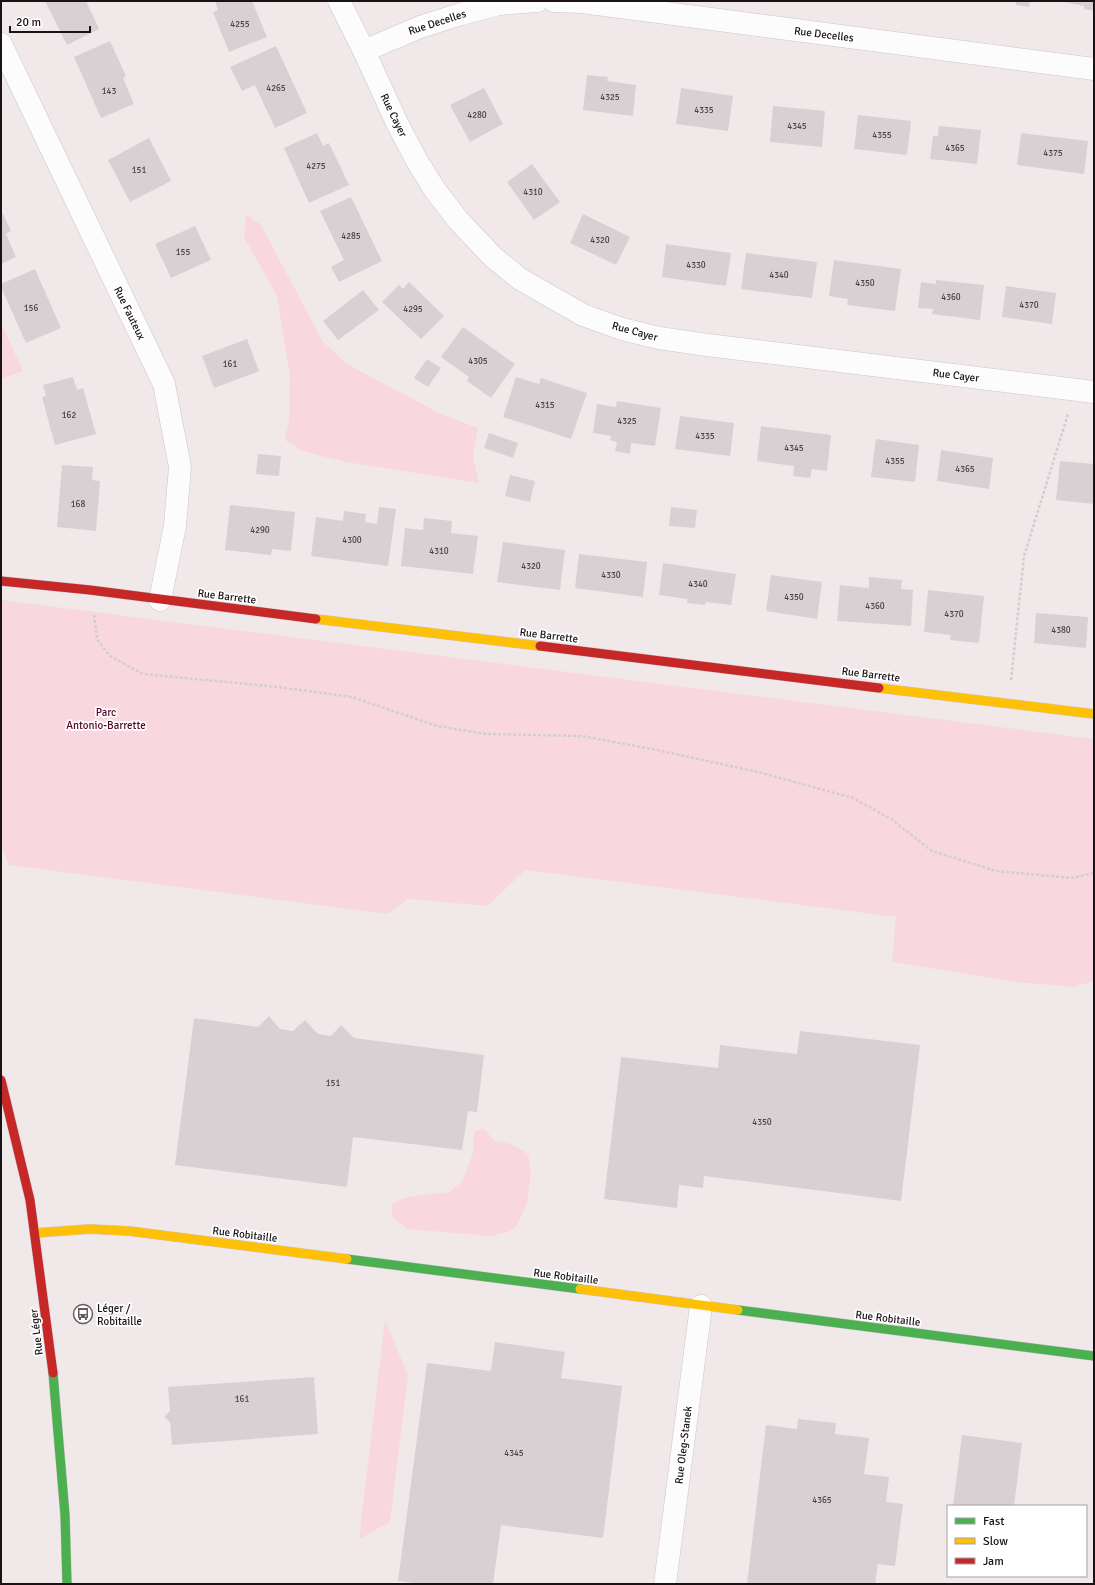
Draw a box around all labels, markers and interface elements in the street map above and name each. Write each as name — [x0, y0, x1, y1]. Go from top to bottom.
street label: Rue Decelles — [407, 7, 468, 38]
scale bar — [10, 8, 90, 34]
text: 20 m — [16, 15, 41, 30]
house number: 4255 — [230, 19, 250, 30]
street label: Rue Decelles — [793, 24, 855, 45]
house number: 4265 — [266, 83, 286, 94]
house number: 143 — [102, 86, 116, 97]
street label: Rue Cayer — [377, 91, 410, 139]
house number: 4325 — [600, 92, 620, 103]
house number: 4335 — [694, 105, 714, 116]
house number: 4280 — [467, 110, 487, 121]
house number: 4345 — [787, 121, 807, 132]
house number: 4355 — [872, 130, 892, 141]
house number: 4365 — [945, 143, 965, 154]
house number: 4375 — [1043, 148, 1063, 159]
house number: 4275 — [306, 161, 326, 172]
house number: 151 — [132, 165, 146, 176]
house number: 4310 — [523, 187, 543, 198]
house number: 4285 — [341, 231, 361, 242]
house number: 4320 — [590, 235, 610, 246]
house number: 155 — [176, 247, 190, 258]
house number: 4330 — [686, 260, 706, 271]
house number: 4340 — [769, 270, 789, 281]
house number: 4350 — [855, 278, 875, 289]
street label: Rue Fauteux — [111, 284, 148, 342]
house number: 4360 — [941, 292, 961, 303]
house number: 4370 — [1019, 300, 1039, 311]
house number: 156 — [24, 303, 38, 314]
house number: 4295 — [403, 304, 423, 315]
street label: Rue Cayer — [611, 319, 659, 344]
house number: 4305 — [468, 356, 488, 367]
house number: 161 — [223, 359, 237, 370]
street label: Rue Cayer — [932, 366, 980, 385]
house number: 4315 — [535, 400, 555, 411]
house number: 162 — [62, 410, 76, 421]
house number: 4325 — [617, 416, 637, 427]
house number: 4335 — [695, 431, 715, 442]
house number: 4345 — [784, 443, 804, 454]
house number: 4355 — [885, 456, 905, 467]
house number: 4365 — [955, 464, 975, 475]
house number: 168 — [71, 499, 85, 510]
house number: 4290 — [250, 525, 270, 536]
house number: 4300 — [342, 535, 362, 546]
house number: 4310 — [429, 546, 449, 557]
house number: 4320 — [521, 561, 541, 572]
house number: 4330 — [601, 570, 621, 581]
house number: 4340 — [688, 579, 708, 590]
street label: Rue Barrette — [197, 586, 257, 607]
house number: 4350 — [784, 592, 804, 603]
house number: 4360 — [865, 601, 885, 612]
house number: 4370 — [944, 609, 964, 620]
street label: Rue Barrette — [519, 625, 579, 646]
house number: 4380 — [1051, 625, 1071, 636]
street label: Rue Barrette — [841, 664, 901, 685]
park label: Parc Antonio-Barrette — [66, 706, 146, 732]
house number: 151 — [326, 1078, 340, 1089]
house number: 4350 — [752, 1117, 772, 1128]
street label: Rue Robitaille — [212, 1224, 278, 1245]
street label: Rue Robitaille — [533, 1266, 599, 1287]
place label: Léger / Robitaille — [97, 1302, 142, 1328]
bus stop icon: Léger / Robitaille — [72, 1303, 94, 1325]
street label: Rue Léger — [27, 1308, 46, 1356]
street label: Rue Robitaille — [855, 1308, 921, 1329]
house number: 161 — [235, 1394, 249, 1405]
street label: Rue Oleg-Stanek — [672, 1405, 695, 1485]
house number: 4345 — [504, 1448, 524, 1459]
house number: 4365 — [812, 1495, 832, 1506]
legend — [947, 1505, 1087, 1577]
text: Fast — [983, 1514, 1004, 1529]
text: Slow — [983, 1534, 1008, 1549]
text: Jam — [983, 1554, 1004, 1569]

